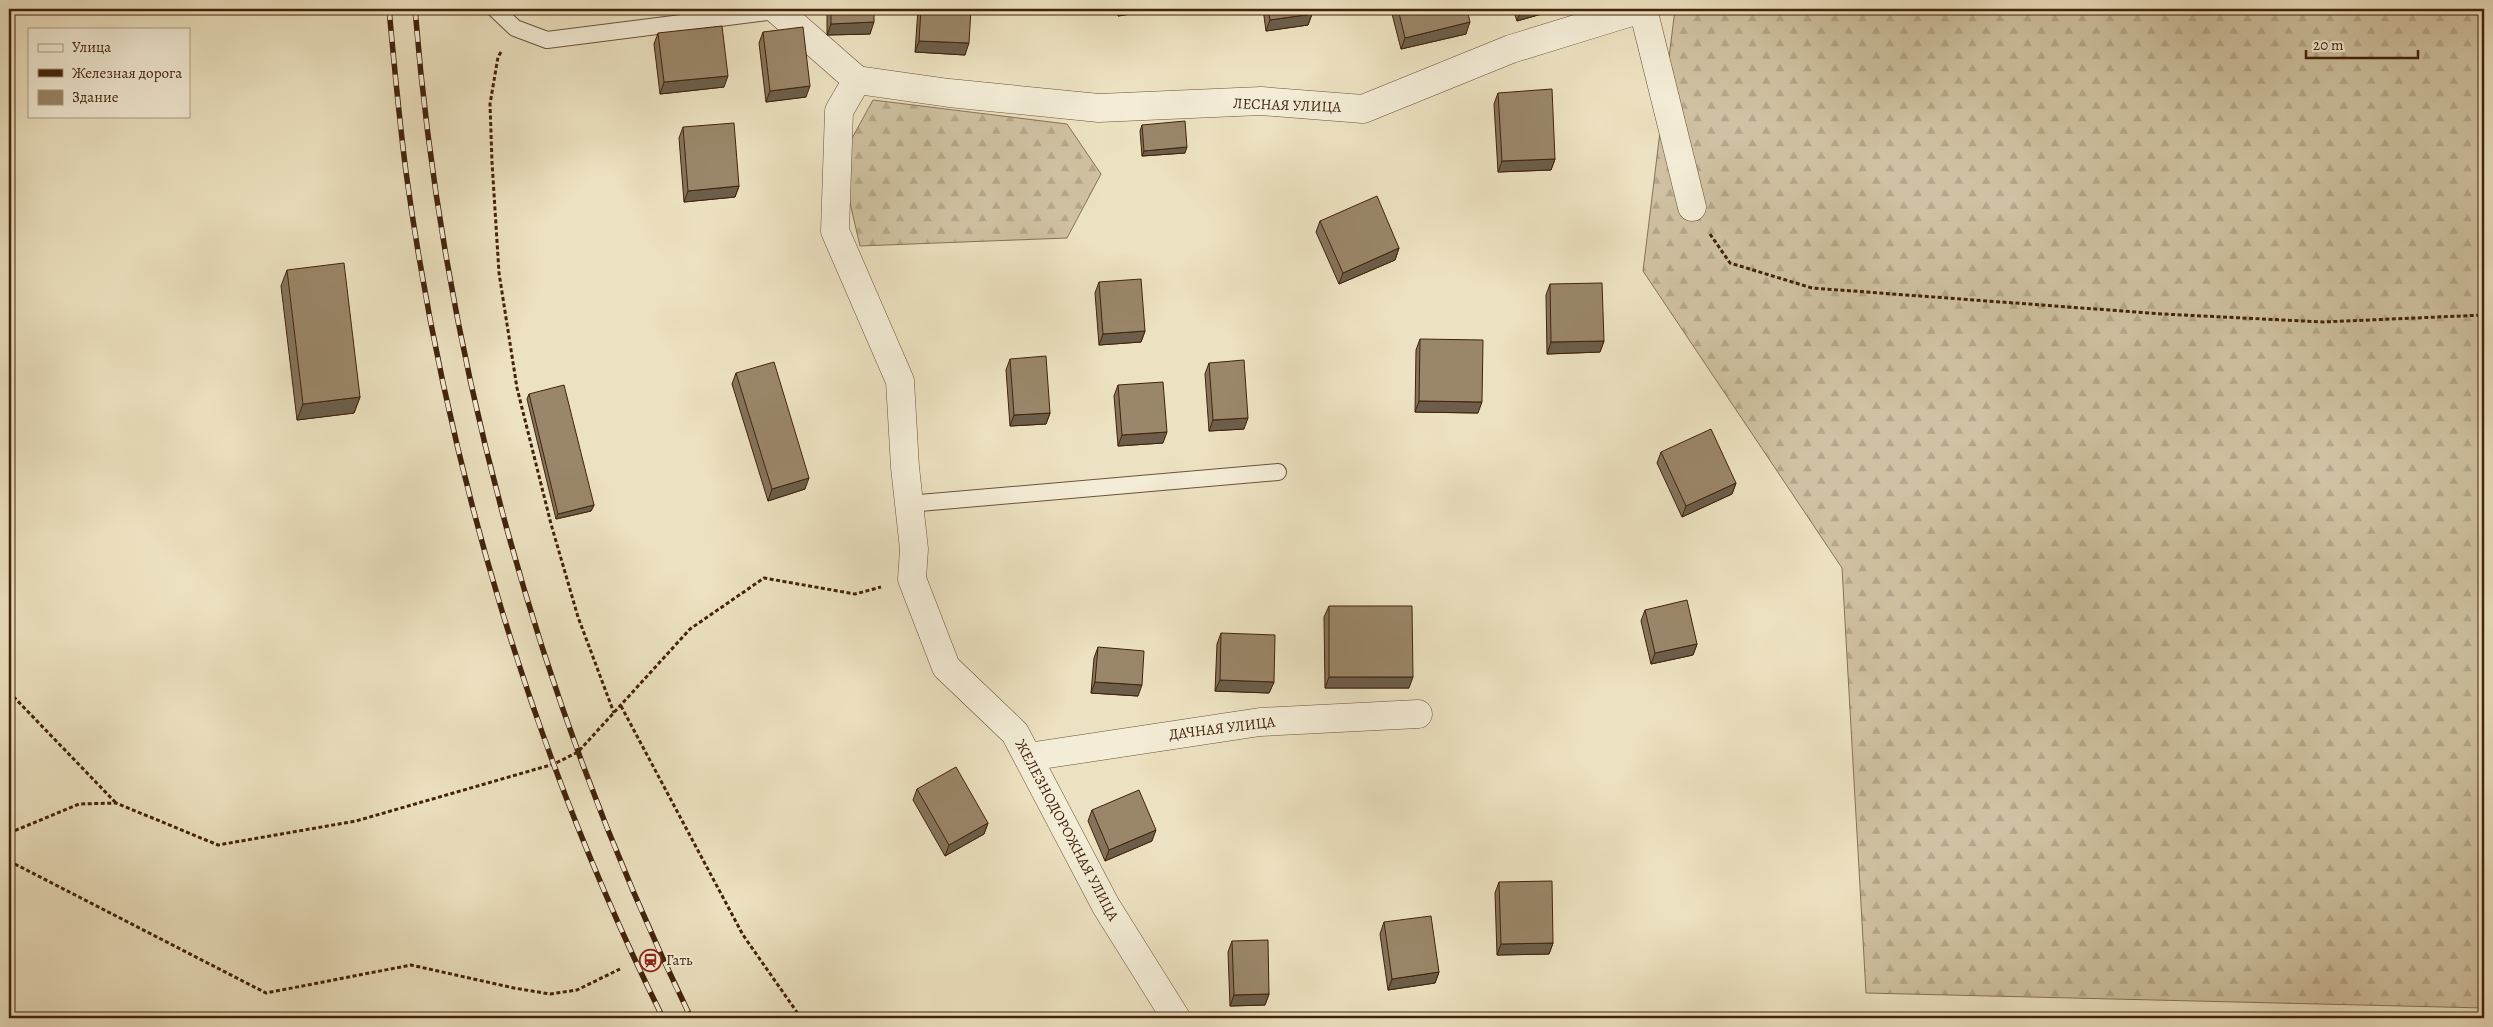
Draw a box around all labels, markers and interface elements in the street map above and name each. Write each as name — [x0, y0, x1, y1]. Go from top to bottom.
legend — [28, 28, 190, 118]
scale bar — [2306, 28, 2418, 60]
text: 20 m — [2313, 35, 2344, 55]
text: Улица — [72, 37, 111, 57]
text: Железная дорога — [72, 63, 182, 83]
text: Здание — [72, 87, 119, 107]
street label: ЛЕСНАЯ УЛИЦА — [1232, 93, 1342, 117]
street label: ДАЧНАЯ УЛИЦА — [1168, 712, 1277, 744]
street label: ЖЕЛЕЗНОДОРОЖНАЯ УЛИЦА — [1011, 736, 1124, 925]
station icon: Гать — [638, 948, 662, 972]
place label: Гать — [666, 950, 693, 970]

